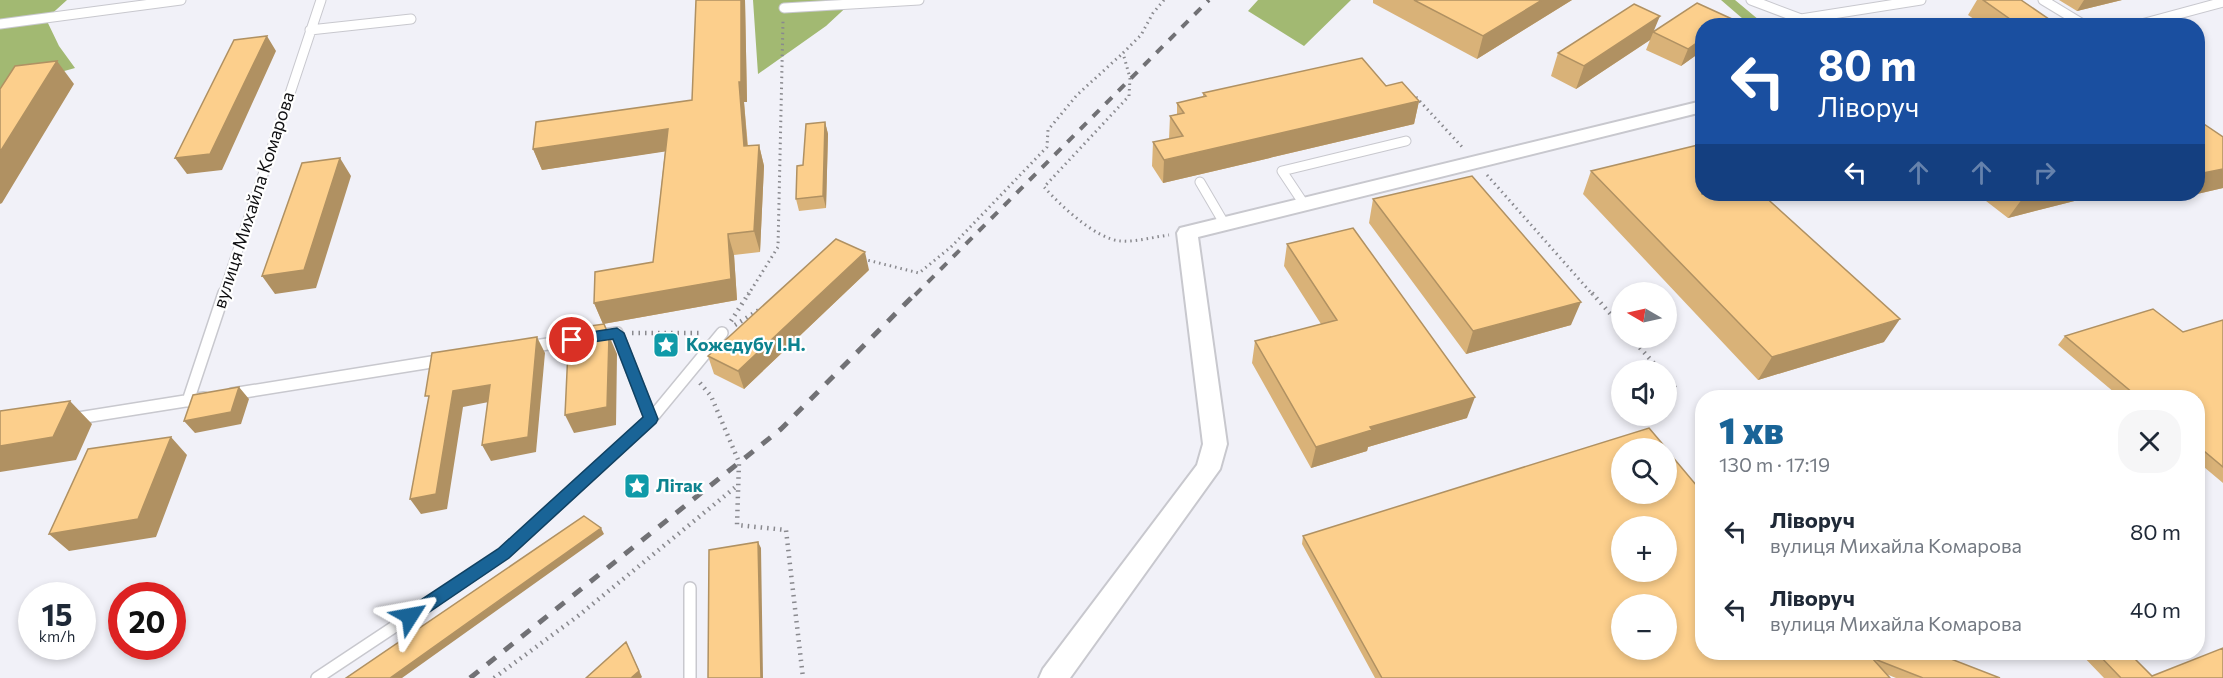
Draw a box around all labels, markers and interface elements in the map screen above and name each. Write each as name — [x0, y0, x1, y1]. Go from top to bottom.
text: 80 m — [1818, 38, 1917, 90]
icon: left — [1719, 42, 1797, 120]
street label: вулиця Михайла Комарова — [208, 88, 299, 311]
text: Ліворуч — [1818, 90, 1919, 123]
icon: left — [1839, 156, 1872, 189]
icon: ahead — [1902, 156, 1935, 189]
icon: ahead — [1965, 156, 1998, 189]
icon: right — [2028, 156, 2061, 189]
north arrow — [1611, 282, 1677, 348]
map controls — [1611, 282, 1677, 660]
pin — [546, 314, 597, 365]
icon: arrive — [555, 323, 588, 356]
place icon: Кожедубу І.Н. — [651, 330, 681, 360]
place label: Кожедубу І.Н. — [686, 333, 806, 355]
button: sound — [1611, 360, 1677, 426]
text: 1 хв — [1719, 407, 1784, 451]
button: close — [2118, 410, 2181, 473]
button: search — [1611, 438, 1677, 504]
text: 130 m · 17:19 — [1719, 452, 1830, 476]
place icon: Літак — [622, 471, 652, 501]
place label: Літак — [656, 474, 704, 496]
text: Ліворуч — [1770, 506, 1855, 533]
icon: left — [1719, 515, 1752, 548]
button: + — [1611, 516, 1677, 582]
text: 80 m — [2130, 518, 2181, 545]
text: вулиця Михайла Комарова — [1770, 533, 2022, 557]
speed limit sign: 20 — [108, 582, 186, 660]
position arrow — [378, 584, 442, 648]
text: Ліворуч — [1770, 584, 1855, 611]
icon: left — [1719, 593, 1752, 626]
button: − — [1611, 594, 1677, 660]
text: 15 — [41, 595, 73, 632]
text: 40 m — [2130, 596, 2181, 623]
text: вулиця Михайла Комарова — [1770, 611, 2022, 635]
text: km/h — [39, 627, 75, 645]

